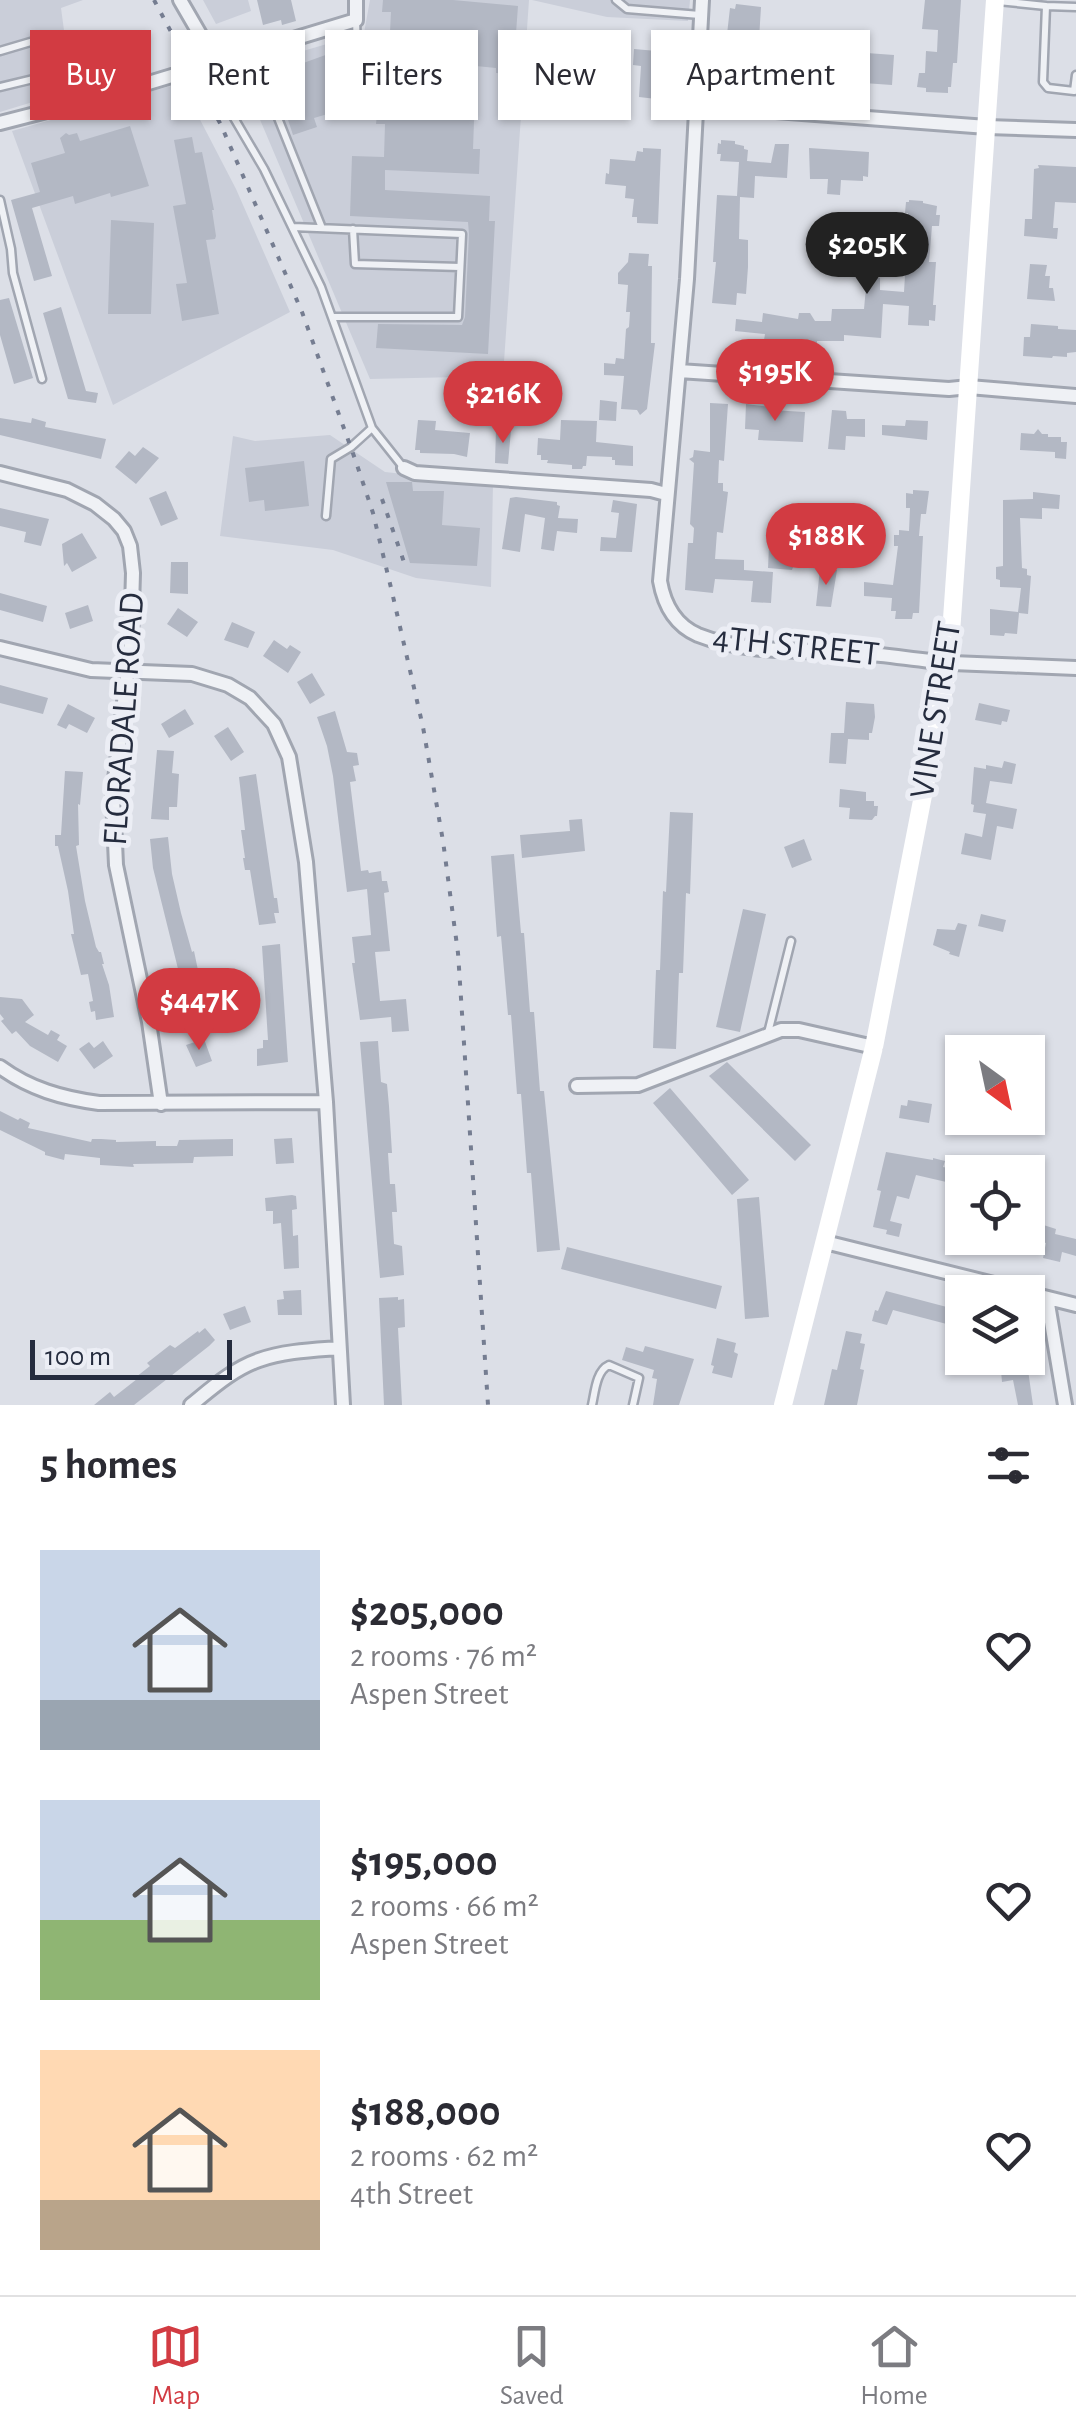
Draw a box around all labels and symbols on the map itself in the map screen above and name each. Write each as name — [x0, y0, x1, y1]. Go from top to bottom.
pin: $205K — [797, 212, 937, 297]
pin: $195K — [705, 339, 845, 424]
pin: $216K — [433, 361, 573, 446]
pin: $188K — [756, 503, 896, 588]
street label: FLORADALE ROAD — [98, 591, 150, 847]
street label: VINE STREET — [905, 619, 967, 801]
street label: 4TH STREET — [711, 620, 881, 672]
pin: $447K — [129, 968, 269, 1053]
north arrow — [945, 1035, 1045, 1135]
scale bar — [30, 1335, 232, 1380]

